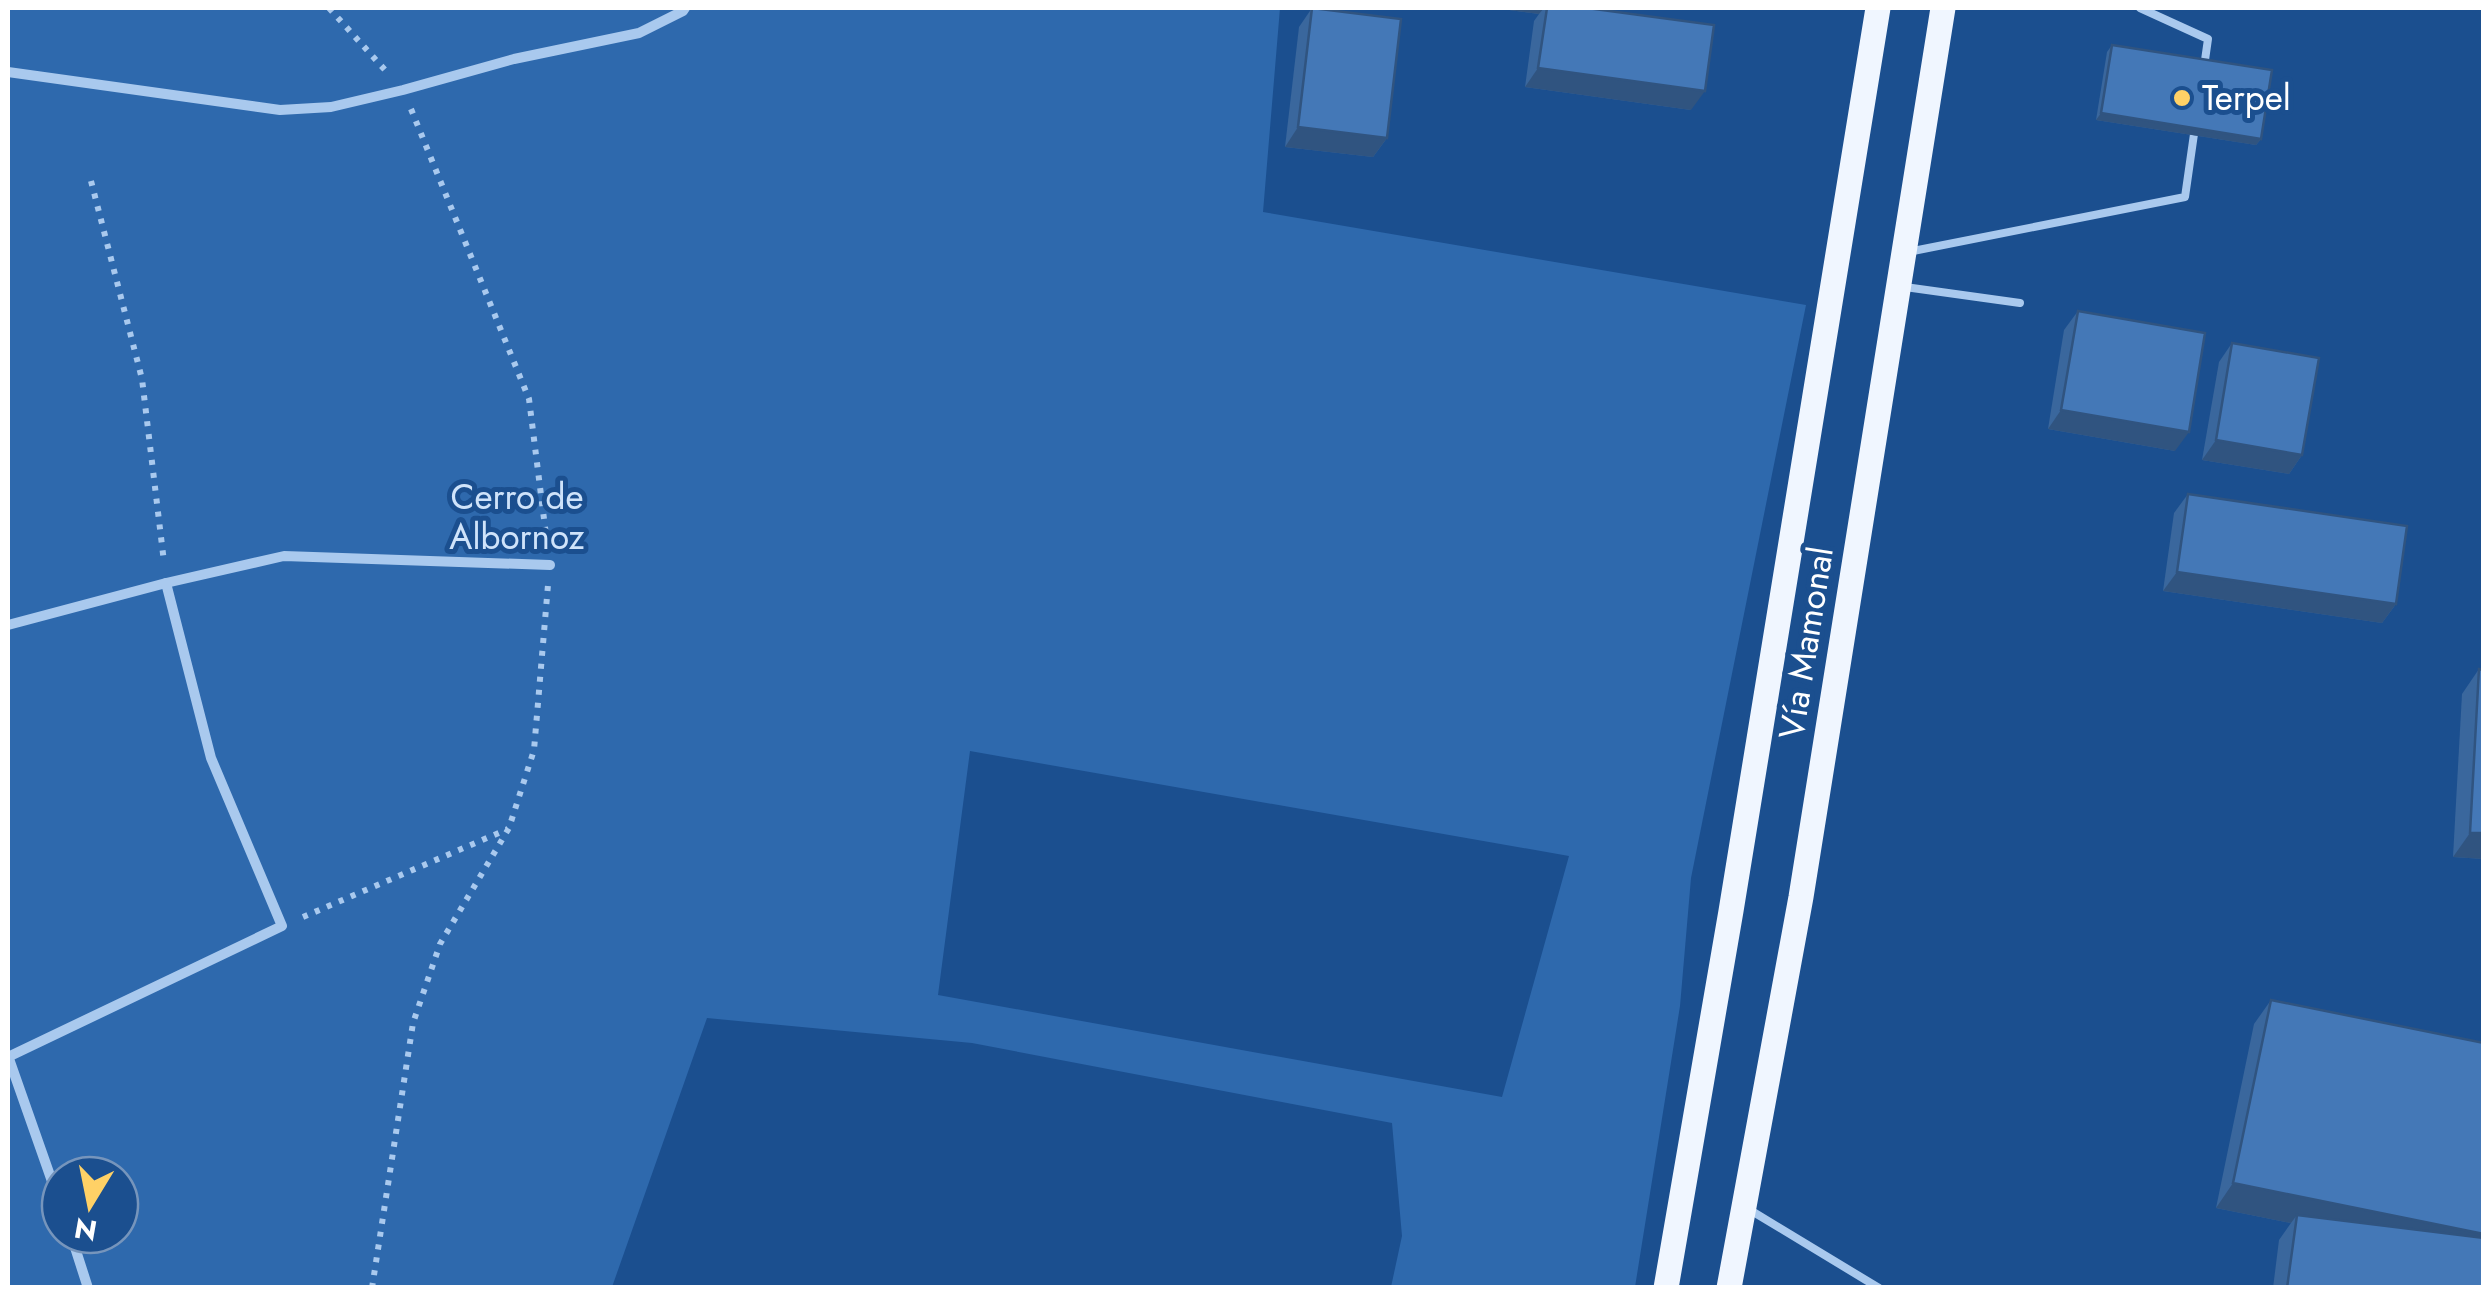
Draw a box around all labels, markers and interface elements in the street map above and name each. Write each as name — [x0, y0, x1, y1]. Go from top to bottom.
place label: Terpel — [2202, 73, 2291, 123]
marker: Terpel — [2171, 87, 2193, 109]
park label: Cerro de Albornoz — [449, 472, 585, 562]
street label: Vía Mamonal — [1766, 543, 1846, 743]
north arrow — [40, 1155, 140, 1255]
text: N — [71, 1207, 100, 1251]

